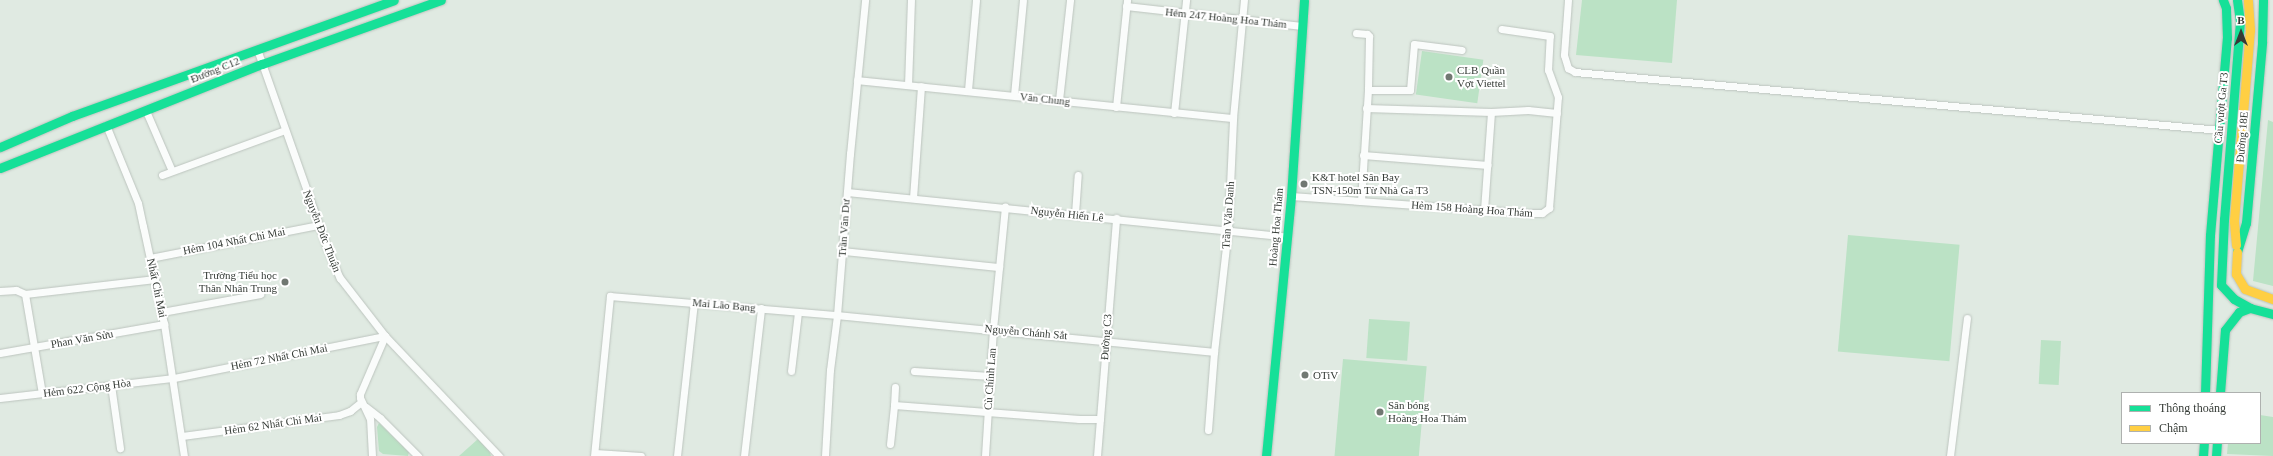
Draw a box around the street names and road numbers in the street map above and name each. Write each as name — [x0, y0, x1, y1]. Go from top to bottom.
street label: Hẻm 247 Hoàng Hoa Thám — [1165, 5, 1287, 31]
street label: Đường C12 — [189, 54, 241, 86]
street label: Cầu vượt Ga T3 — [2211, 72, 2231, 144]
street label: Văn Chung — [1019, 90, 1071, 108]
street label: Đường 18E — [2233, 111, 2251, 163]
street label: Trần Văn Danh — [1219, 181, 1237, 249]
street label: Hoàng Hoa Thám — [1266, 187, 1286, 267]
street label: Nguyễn Đức Thuận — [300, 188, 344, 274]
street label: Hẻm 158 Hoàng Hoa Thám — [1411, 198, 1533, 220]
street label: Trần Văn Dư — [835, 199, 853, 257]
street label: Nguyễn Hiến Lê — [1030, 204, 1104, 224]
street label: Hẻm 104 Nhất Chi Mai — [182, 225, 286, 257]
street label: Nhất Chi Mai — [144, 257, 170, 319]
street label: Mai Lão Bạng — [692, 296, 756, 314]
street label: Đường C3 — [1098, 313, 1114, 361]
street label: Nguyễn Chánh Sắt — [984, 322, 1068, 342]
street label: Phan Văn Sửu — [50, 327, 114, 351]
street label: Hẻm 72 Nhất Chi Mai — [229, 341, 329, 373]
street label: Cù Chính Lan — [981, 347, 999, 411]
street label: Hẻm 622 Cộng Hòa — [42, 376, 132, 400]
street label: Hẻm 62 Nhất Chi Mai — [223, 411, 323, 437]

